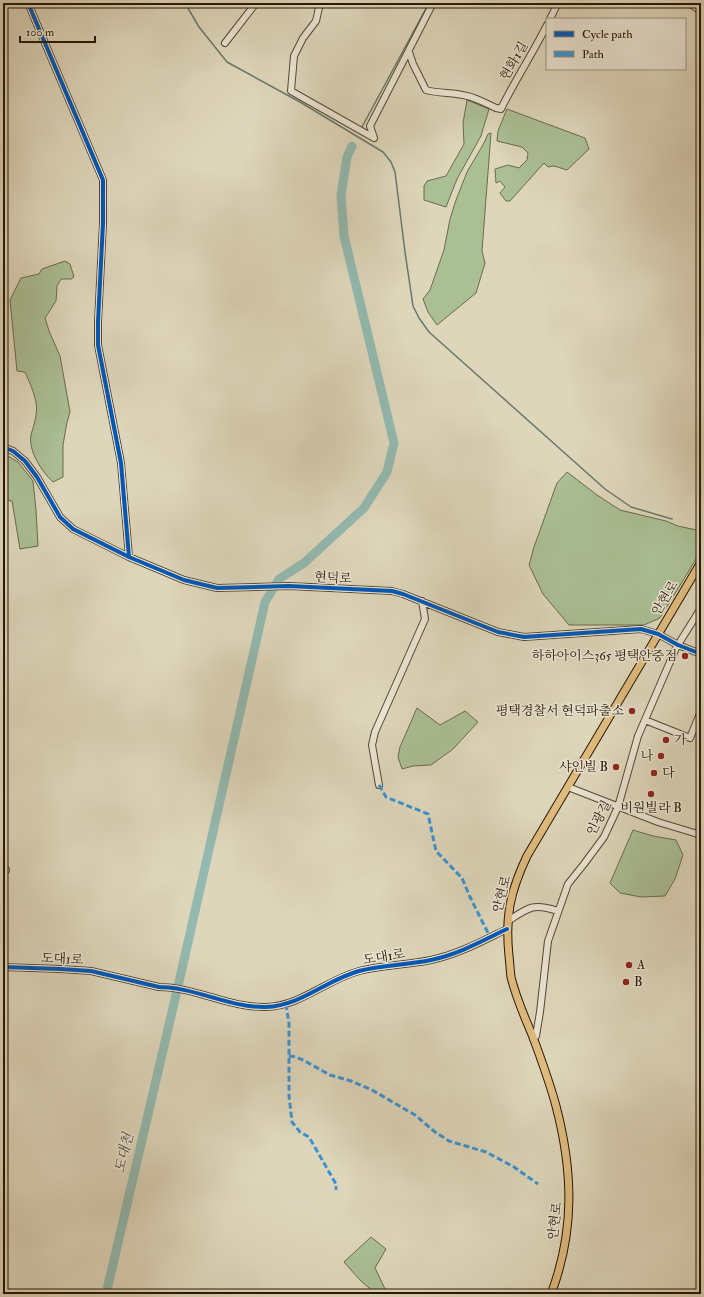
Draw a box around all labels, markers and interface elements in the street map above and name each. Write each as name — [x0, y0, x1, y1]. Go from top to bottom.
scale bar — [20, 18, 95, 44]
legend — [546, 18, 686, 70]
text: 100 m — [26, 25, 55, 40]
text: Cycle path — [582, 27, 633, 42]
street label: 현화1길 — [496, 39, 532, 83]
text: Path — [582, 47, 605, 62]
street label: 현덕로 — [314, 569, 353, 587]
street label: 안현로 — [648, 577, 682, 618]
place label: 하하아이스365 평택안중점 — [531, 648, 677, 664]
marker: 하하아이스365 평택안중점 — [680, 651, 690, 661]
place label: 평택경찰서 현덕파출소 — [496, 703, 624, 719]
marker: 평택경찰서 현덕파출소 — [627, 706, 637, 716]
place label: 가 — [674, 732, 687, 748]
marker: 가 — [661, 735, 671, 745]
place label: 나 — [640, 748, 653, 764]
marker: 나 — [656, 751, 666, 761]
place label: 샤인빌 B — [559, 759, 608, 775]
marker: 샤인빌 B — [611, 762, 621, 772]
place label: 다 — [662, 765, 675, 781]
marker: 다 — [649, 768, 659, 778]
marker: 비원빌라 B — [646, 789, 656, 799]
street label: 인광길 — [583, 798, 615, 838]
place label: 비원빌라 B — [620, 800, 682, 816]
street label: 안현로 — [490, 873, 514, 914]
street label: 도대1로 — [362, 946, 407, 968]
street label: 도대1로 — [40, 950, 84, 968]
place label: A — [636, 957, 646, 973]
marker: A — [624, 960, 634, 970]
place label: B — [634, 974, 643, 990]
marker: B — [621, 977, 631, 987]
water label: 도대천 — [111, 1130, 137, 1175]
street label: 안현로 — [545, 1201, 565, 1241]

